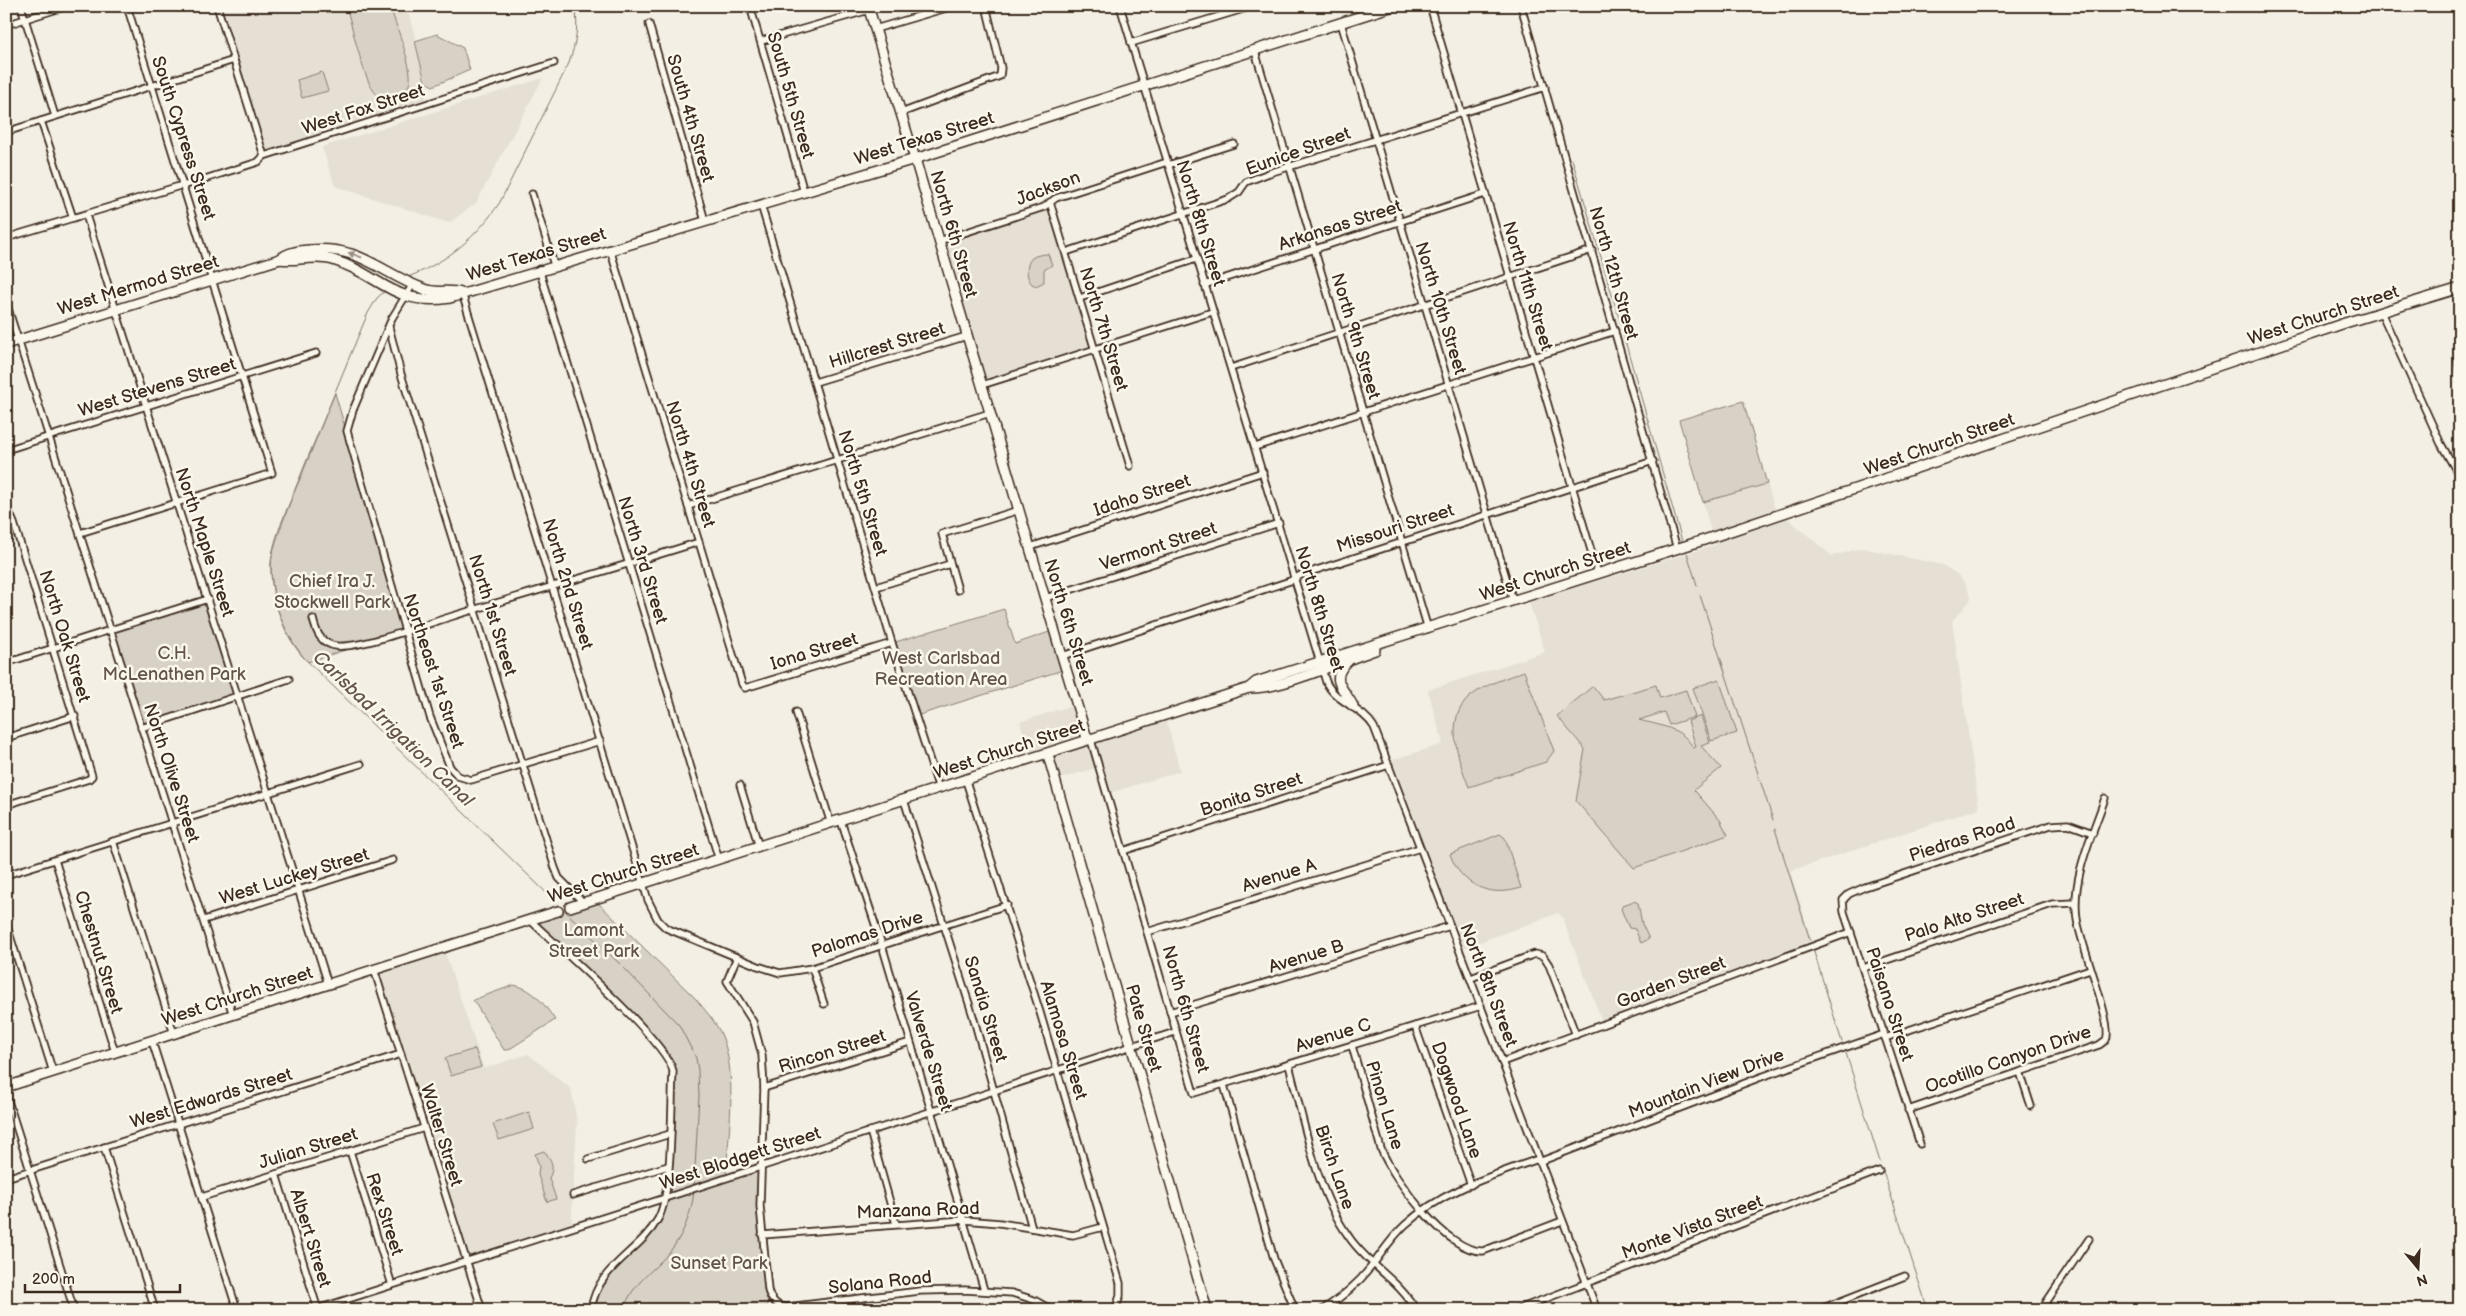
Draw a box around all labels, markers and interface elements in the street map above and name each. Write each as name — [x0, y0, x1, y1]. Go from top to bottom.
street label: South 5th Street — [762, 29, 819, 161]
street label: South 4th Street — [662, 52, 719, 185]
street label: South Cypress Street — [147, 53, 220, 223]
street label: West Fox Street — [299, 80, 427, 139]
street label: West Texas Street — [852, 107, 997, 170]
street label: Eunice Street — [1243, 123, 1354, 180]
street label: North 8th Street — [1171, 158, 1230, 289]
street label: Jackson — [1013, 167, 1083, 210]
street label: North 6th Street — [925, 168, 982, 301]
street label: Arkansas Street — [1276, 196, 1405, 255]
street label: North 12th Street — [1584, 204, 1643, 343]
street label: North 11th Street — [1498, 219, 1557, 354]
street label: West Texas Street — [464, 223, 609, 286]
street label: North 10th Street — [1410, 239, 1471, 378]
street label: West Mermod Street — [55, 251, 222, 320]
one-way arrow — [347, 251, 362, 259]
street label: North 7th Street — [1075, 265, 1132, 394]
street label: North 9th Street — [1326, 271, 1385, 402]
street label: West Church Street — [2245, 281, 2402, 350]
street label: Hillcrest Street — [827, 318, 948, 373]
street label: West Stevens Street — [76, 353, 239, 421]
street label: North 4th Street — [661, 398, 720, 530]
street label: West Church Street — [1861, 409, 2018, 480]
street label: North 5th Street — [833, 428, 892, 559]
street label: North Maple Street — [171, 465, 239, 620]
street label: Idaho Street — [1091, 470, 1193, 521]
street label: North 3rd Street — [613, 494, 672, 627]
street label: Missouri Street — [1334, 499, 1457, 557]
street label: North 2nd Street — [538, 516, 598, 653]
street label: Vermont Street — [1097, 518, 1220, 575]
street label: West Church Street — [1477, 537, 1634, 606]
street label: North 8th Street — [1290, 544, 1349, 675]
street label: North 1st Street — [464, 552, 521, 679]
street label: North 6th Street — [1039, 556, 1098, 688]
street label: North Oak Street — [34, 567, 95, 705]
park label: Chief Ira J. Stockwell Park — [274, 571, 390, 613]
street label: Northeast 1st Street — [399, 591, 469, 752]
street label: Iona Street — [768, 628, 861, 675]
park label: C.H. McLenathen Park — [102, 643, 246, 685]
water label: Carlsbad Irrigation Canal — [308, 646, 479, 812]
park label: West Carlsbad Recreation Area — [874, 648, 1008, 690]
street label: North Olive Street — [139, 701, 204, 846]
street label: West Church Street — [931, 715, 1088, 784]
street label: Bonita Street — [1197, 768, 1305, 821]
street label: Piedras Road — [1907, 812, 2018, 866]
street label: West Church Street — [545, 839, 702, 908]
street label: West Luckey Street — [217, 844, 372, 909]
street label: Avenue A — [1240, 854, 1319, 897]
street label: Chestnut Street — [70, 888, 127, 1017]
street label: Palo Alto Street — [1902, 888, 2027, 947]
street label: Palomas Drive — [809, 906, 926, 962]
park label: Lamont Street Park — [549, 920, 639, 962]
street label: North 8th Street — [1455, 920, 1522, 1050]
street label: Avenue B — [1266, 935, 1346, 978]
street label: North 6th Street — [1157, 943, 1214, 1076]
street label: Paisano Street — [1861, 945, 1918, 1064]
street label: Garden Street — [1614, 952, 1729, 1013]
street label: Sandia Street — [959, 954, 1012, 1065]
street label: West Church Street — [159, 962, 316, 1031]
street label: Alamosa Street — [1035, 978, 1092, 1103]
street label: Pate Street — [1121, 982, 1166, 1075]
street label: Valverde Street — [900, 989, 957, 1114]
street label: Avenue C — [1293, 1014, 1374, 1057]
street label: Ocotillo Canyon Drive — [1922, 1021, 2094, 1098]
street label: Rincon Street — [776, 1025, 889, 1078]
street label: Dogwood Lane — [1427, 1039, 1486, 1162]
street label: Mountain View Drive — [1625, 1044, 1787, 1123]
street label: Pinon Lane — [1361, 1058, 1408, 1152]
street label: West Edwards Street — [128, 1064, 295, 1133]
street label: Walter Street — [416, 1082, 467, 1189]
street label: West Blodgett Street — [657, 1122, 824, 1194]
street label: Birch Lane — [1310, 1122, 1359, 1212]
street label: Julian Street — [256, 1123, 360, 1173]
street label: Rex Street — [361, 1170, 408, 1259]
street label: Albert Street — [286, 1186, 336, 1290]
street label: Monte Vista Street — [1619, 1191, 1766, 1264]
street label: Manzana Road — [856, 1198, 980, 1223]
north arrow — [2394, 1244, 2444, 1294]
park label: Sunset Park — [670, 1253, 768, 1274]
scale bar — [25, 1261, 180, 1293]
street label: Solana Road — [827, 1267, 933, 1298]
text: 200 m — [32, 1270, 75, 1289]
text: N — [2414, 1270, 2429, 1290]

